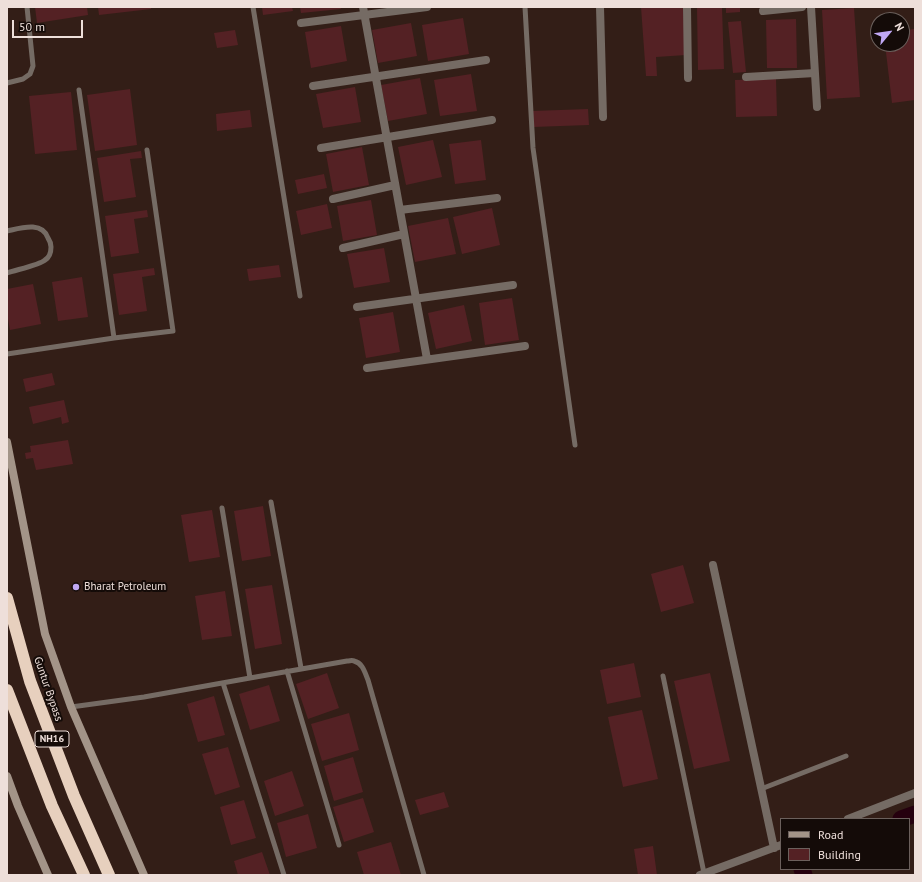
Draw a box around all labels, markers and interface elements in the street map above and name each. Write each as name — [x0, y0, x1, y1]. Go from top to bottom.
scale bar — [14, 12, 85, 38]
north arrow — [870, 12, 910, 52]
text: 50 m — [19, 19, 45, 34]
text: N — [892, 20, 907, 33]
place label: Bharat Petroleum — [84, 580, 166, 594]
marker: Bharat Petroleum — [71, 582, 81, 592]
street label: Guntur Bypass — [31, 655, 65, 723]
road number: NH16 — [35, 731, 69, 747]
legend — [780, 818, 910, 870]
text: Road — [818, 827, 843, 842]
text: Building — [818, 847, 861, 862]

